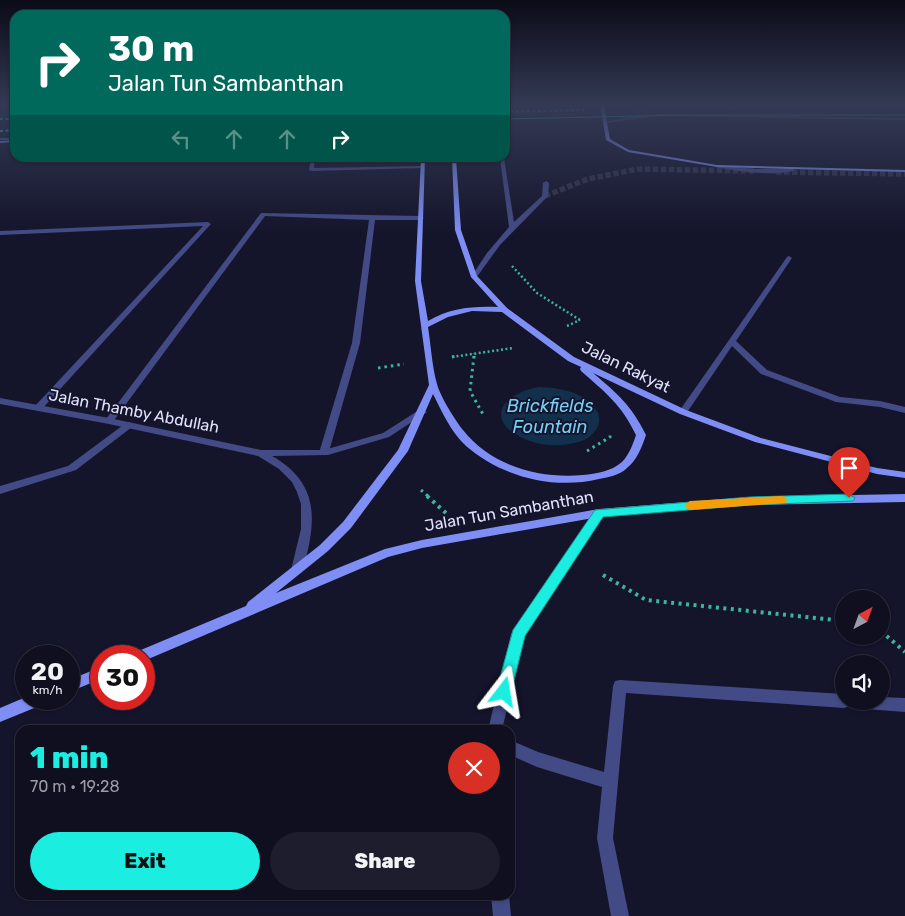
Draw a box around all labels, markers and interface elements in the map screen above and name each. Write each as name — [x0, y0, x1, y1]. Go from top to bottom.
text: 30 m — [108, 28, 194, 70]
icon: right — [25, 30, 90, 95]
text: Jalan Tun Sambanthan — [108, 70, 344, 97]
icon: left — [167, 125, 195, 153]
icon: ahead — [220, 125, 248, 153]
icon: ahead — [273, 125, 301, 153]
icon: right — [326, 125, 354, 153]
street label: Jalan Rakyat — [579, 337, 673, 397]
street label: Jalan Thamby Abdullah — [47, 385, 221, 437]
water label: Brickfields Fountain — [507, 395, 593, 438]
pin — [828, 447, 870, 498]
icon: arrive — [835, 454, 863, 482]
street label: Jalan Tun Sambanthan — [423, 487, 595, 535]
north arrow — [835, 590, 890, 645]
map controls — [835, 590, 890, 710]
speed limit sign: 30 — [90, 645, 155, 710]
button: sound — [835, 655, 890, 710]
text: 20 — [31, 657, 64, 686]
position arrow — [477, 665, 529, 717]
text: km/h — [33, 683, 62, 697]
text: 1 min — [30, 740, 108, 776]
button: close — [448, 742, 500, 794]
text: 70 m · 19:28 — [30, 777, 120, 796]
button: Exit — [30, 832, 260, 890]
button: Share — [270, 832, 500, 890]

